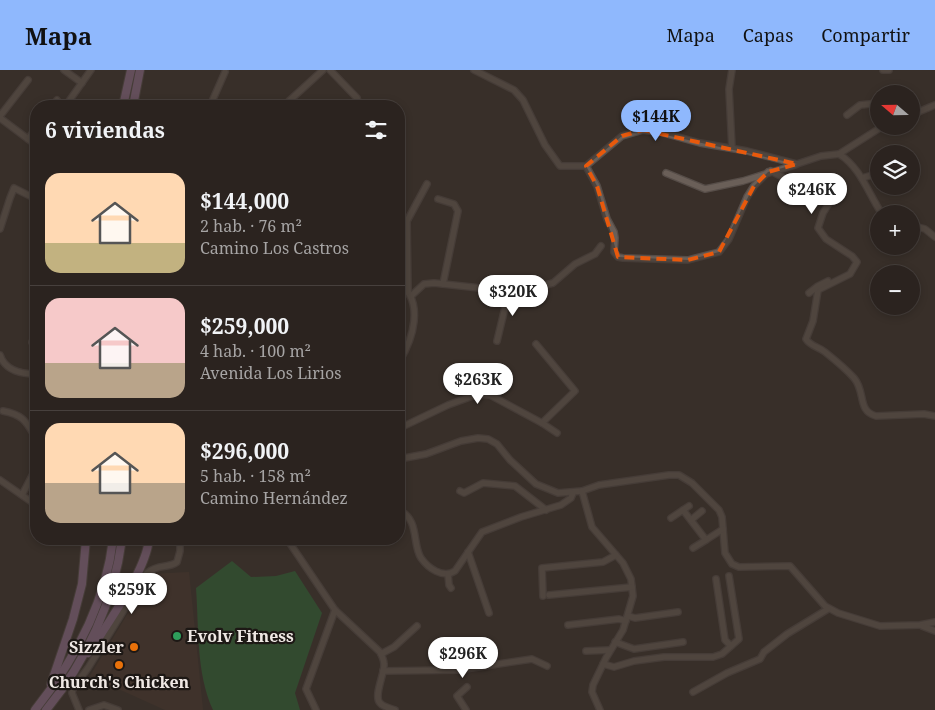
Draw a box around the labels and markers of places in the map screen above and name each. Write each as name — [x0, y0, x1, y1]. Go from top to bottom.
pin: $144K — [621, 100, 691, 142]
pin: $246K — [777, 172, 847, 215]
pin: $320K — [478, 274, 548, 317]
pin: $263K — [443, 362, 513, 405]
pin: $259K — [97, 572, 167, 615]
place label: Evolv Fitness — [187, 625, 294, 647]
marker: Evolv Fitness — [171, 630, 183, 642]
place label: Sizzler — [69, 636, 125, 658]
pin: $296K — [428, 636, 498, 679]
marker: Sizzler — [128, 641, 140, 653]
marker: Church's Chicken — [113, 659, 125, 671]
place label: Church's Chicken — [49, 671, 190, 693]

